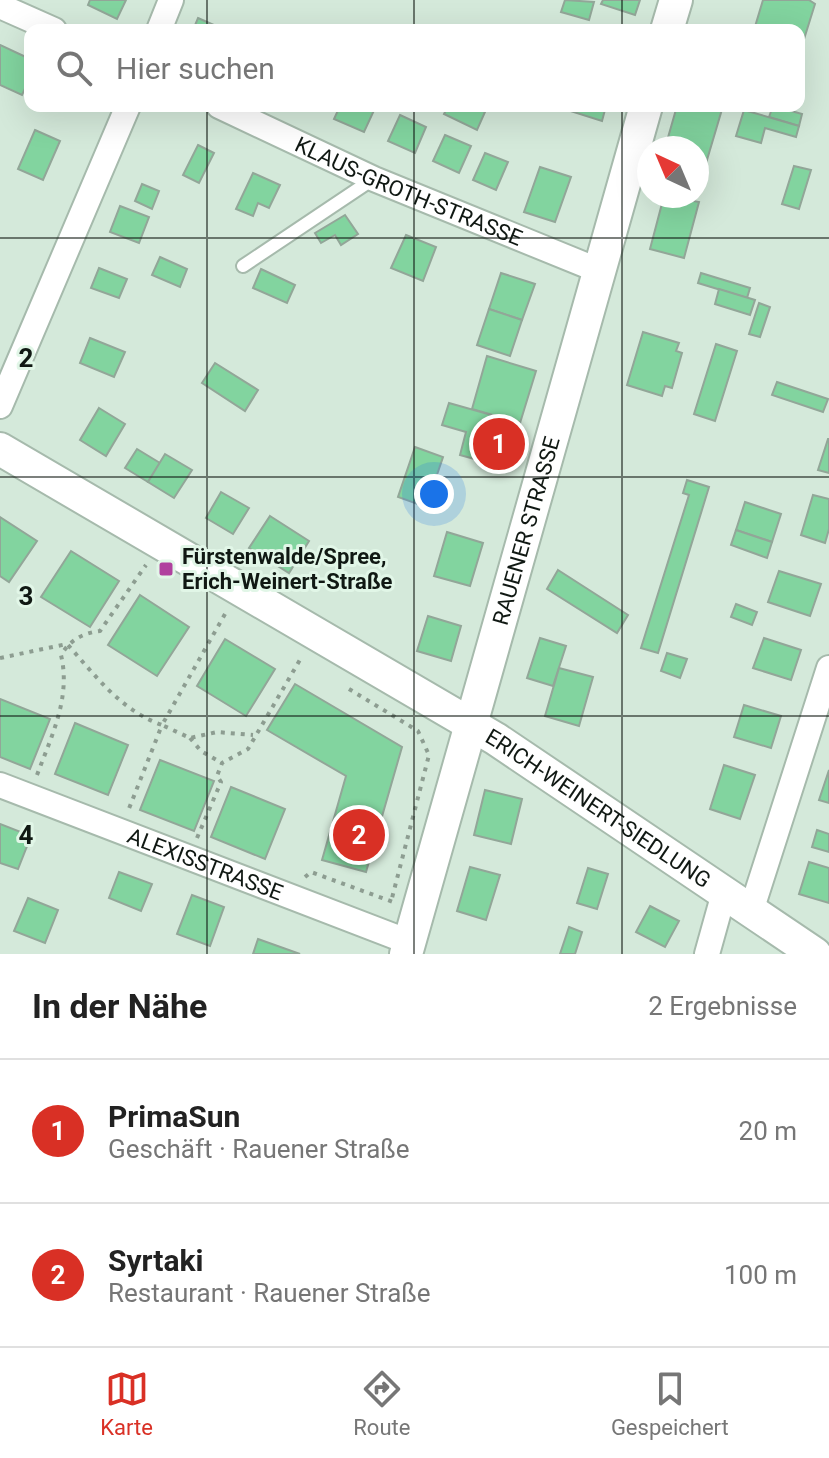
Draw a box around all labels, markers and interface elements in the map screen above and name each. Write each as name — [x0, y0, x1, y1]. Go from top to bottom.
search box — [24, 24, 805, 112]
icon: search — [52, 46, 96, 90]
text: Hier suchen — [116, 51, 275, 86]
street label: KLAUS-GROTH-STRASSE — [291, 132, 526, 251]
north arrow — [637, 136, 709, 208]
text: 2 — [19, 343, 33, 373]
pin: 1 — [473, 414, 525, 474]
street label: RAUENER STRASSE — [488, 434, 565, 628]
your location — [414, 474, 454, 514]
place label: Fürstenwalde/Spree, Erich-Weinert-Straße — [182, 544, 393, 594]
marker: Fürstenwalde/Spree, Erich-Weinert-Straße — [157, 560, 175, 578]
text: 3 — [19, 581, 33, 611]
street label: ERICH-WEINERT-SIEDLUNG — [481, 724, 715, 893]
pin: 2 — [333, 805, 385, 865]
text: 4 — [19, 820, 34, 850]
street label: ALEXISSTRASSE — [124, 823, 286, 905]
text: In der Nähe — [32, 986, 207, 1026]
text: 2 Ergebnisse — [648, 991, 797, 1021]
text: PrimaSun — [108, 1099, 240, 1134]
text: 1 — [51, 1116, 65, 1146]
text: 20 m — [739, 1116, 797, 1146]
text: Geschäft · Rauener Straße — [108, 1134, 410, 1164]
text: Syrtaki — [108, 1243, 203, 1278]
text: 2 — [51, 1260, 65, 1290]
text: 100 m — [724, 1260, 797, 1290]
text: Restaurant · Rauener Straße — [108, 1278, 431, 1308]
tab: Karte — [100, 1367, 153, 1440]
tab: Route — [353, 1367, 410, 1440]
tab: Gespeichert — [611, 1367, 729, 1440]

